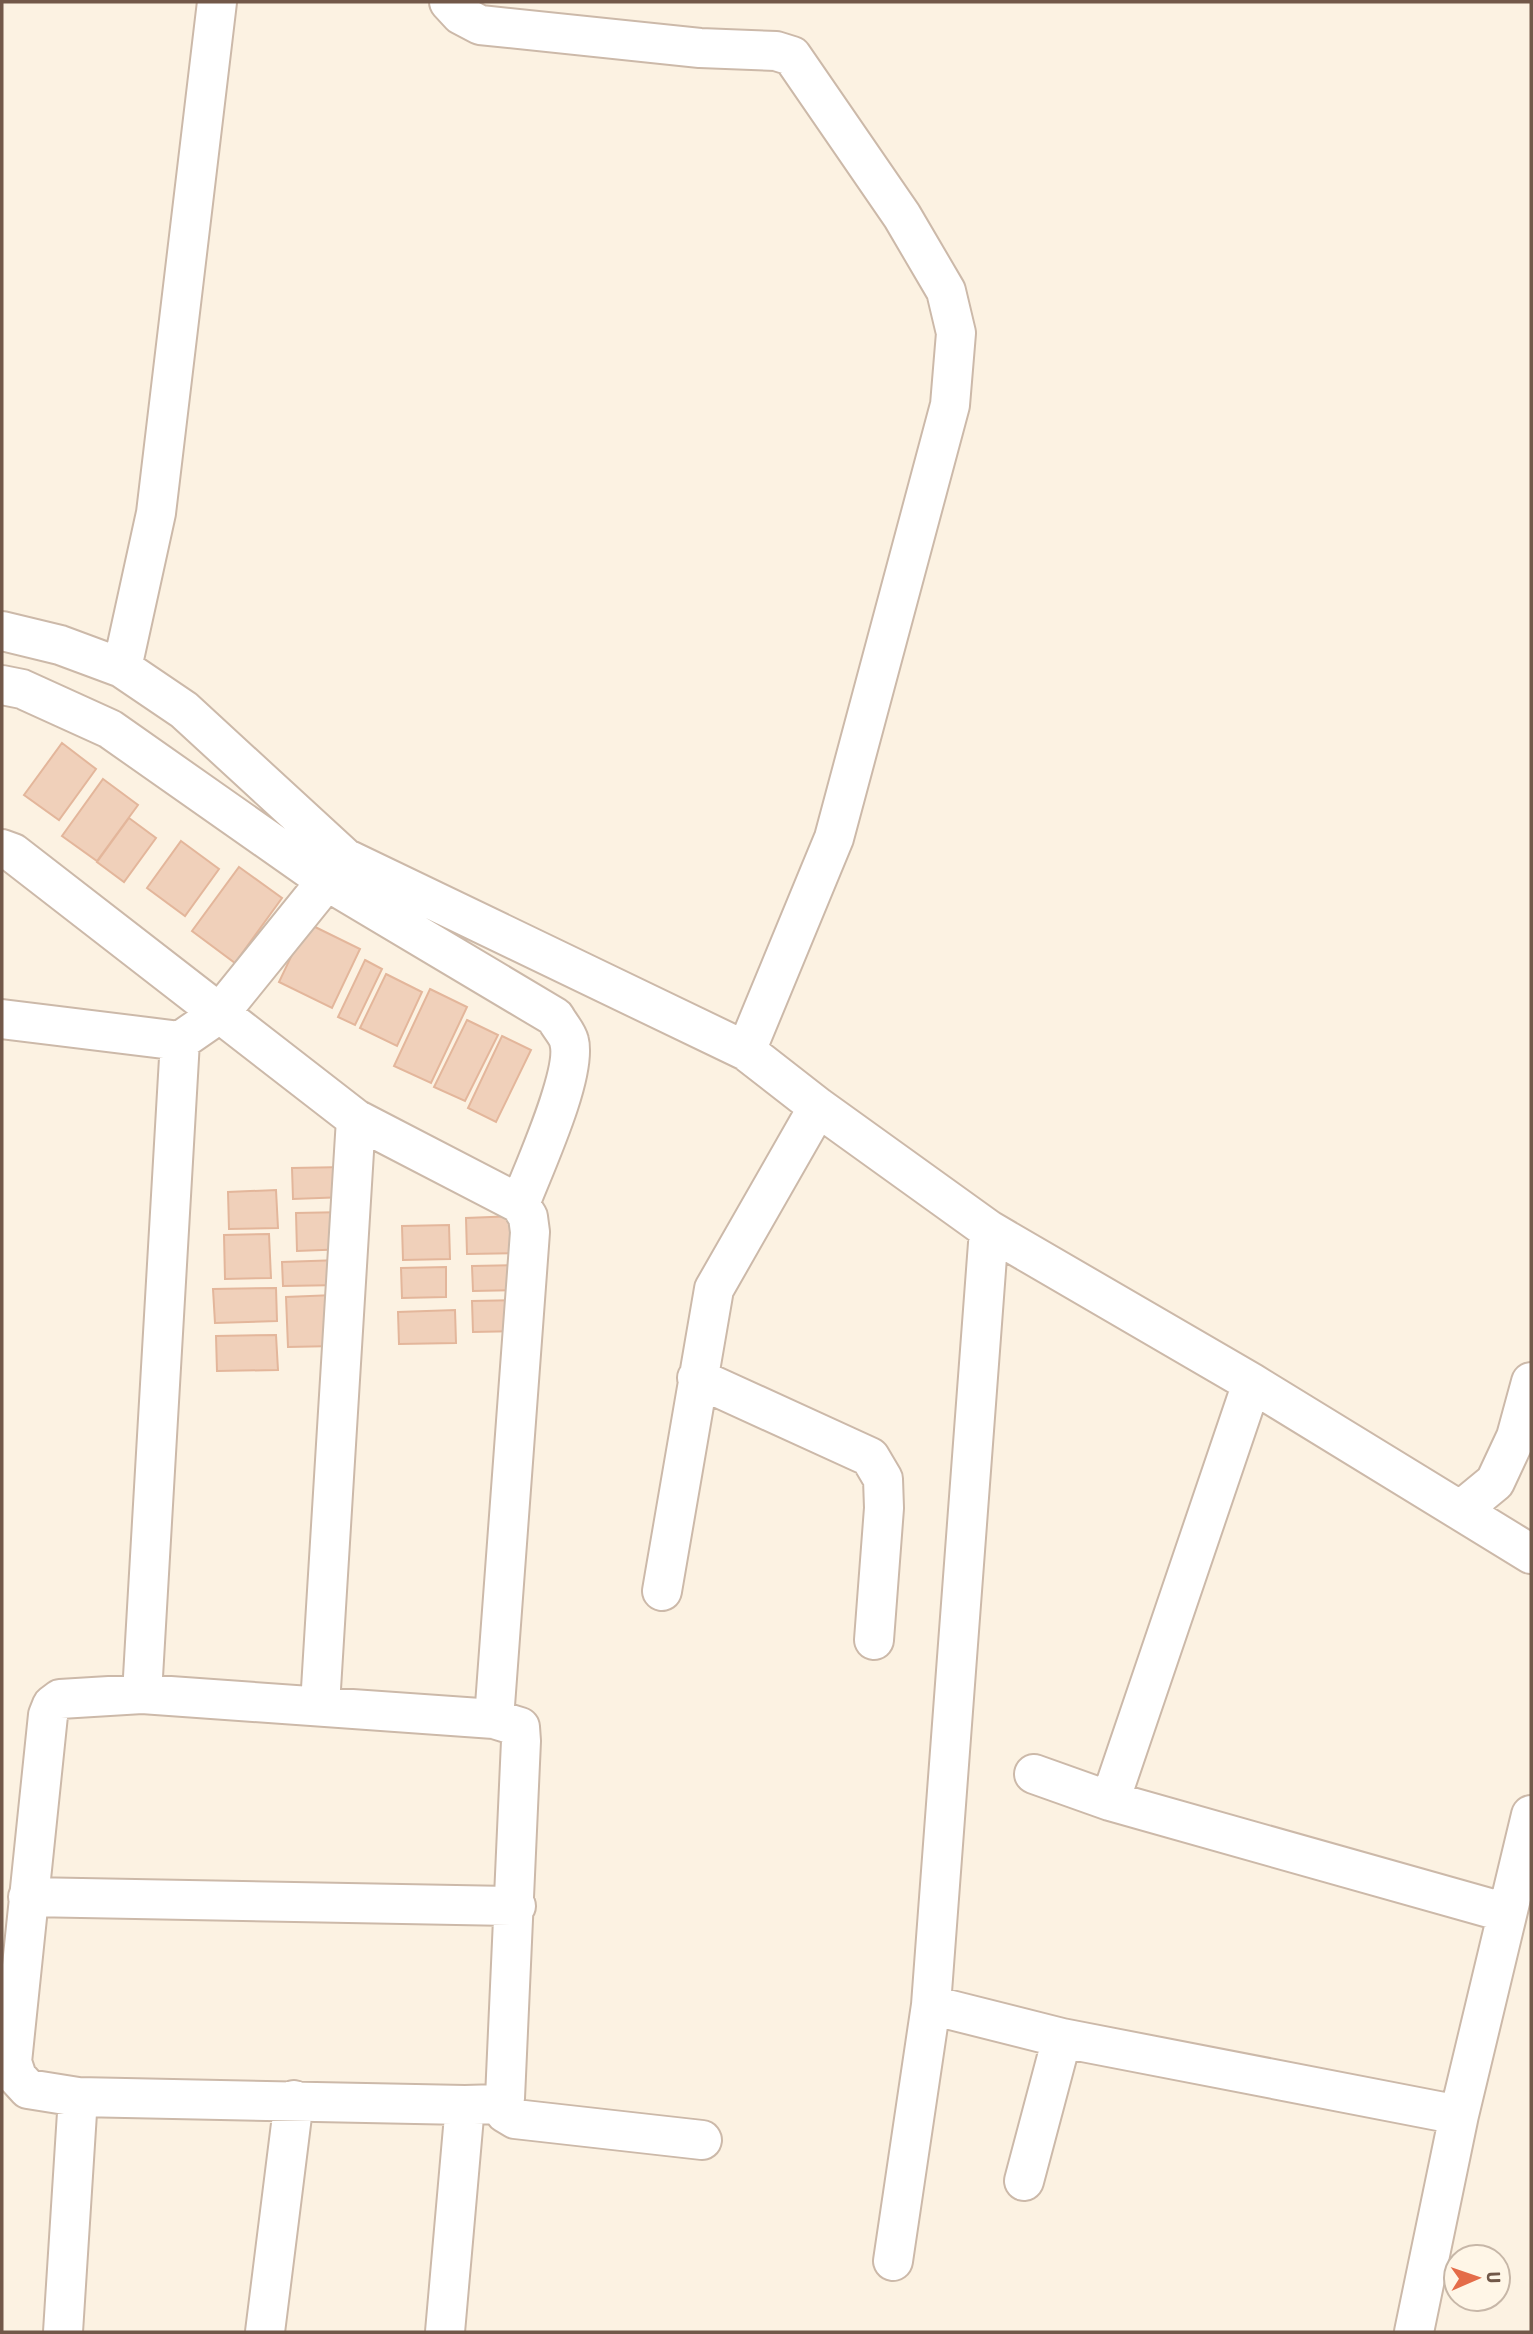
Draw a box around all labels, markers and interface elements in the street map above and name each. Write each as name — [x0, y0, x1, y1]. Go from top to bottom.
north arrow — [1442, 2243, 1512, 2313]
text: U — [1483, 2271, 1505, 2283]

